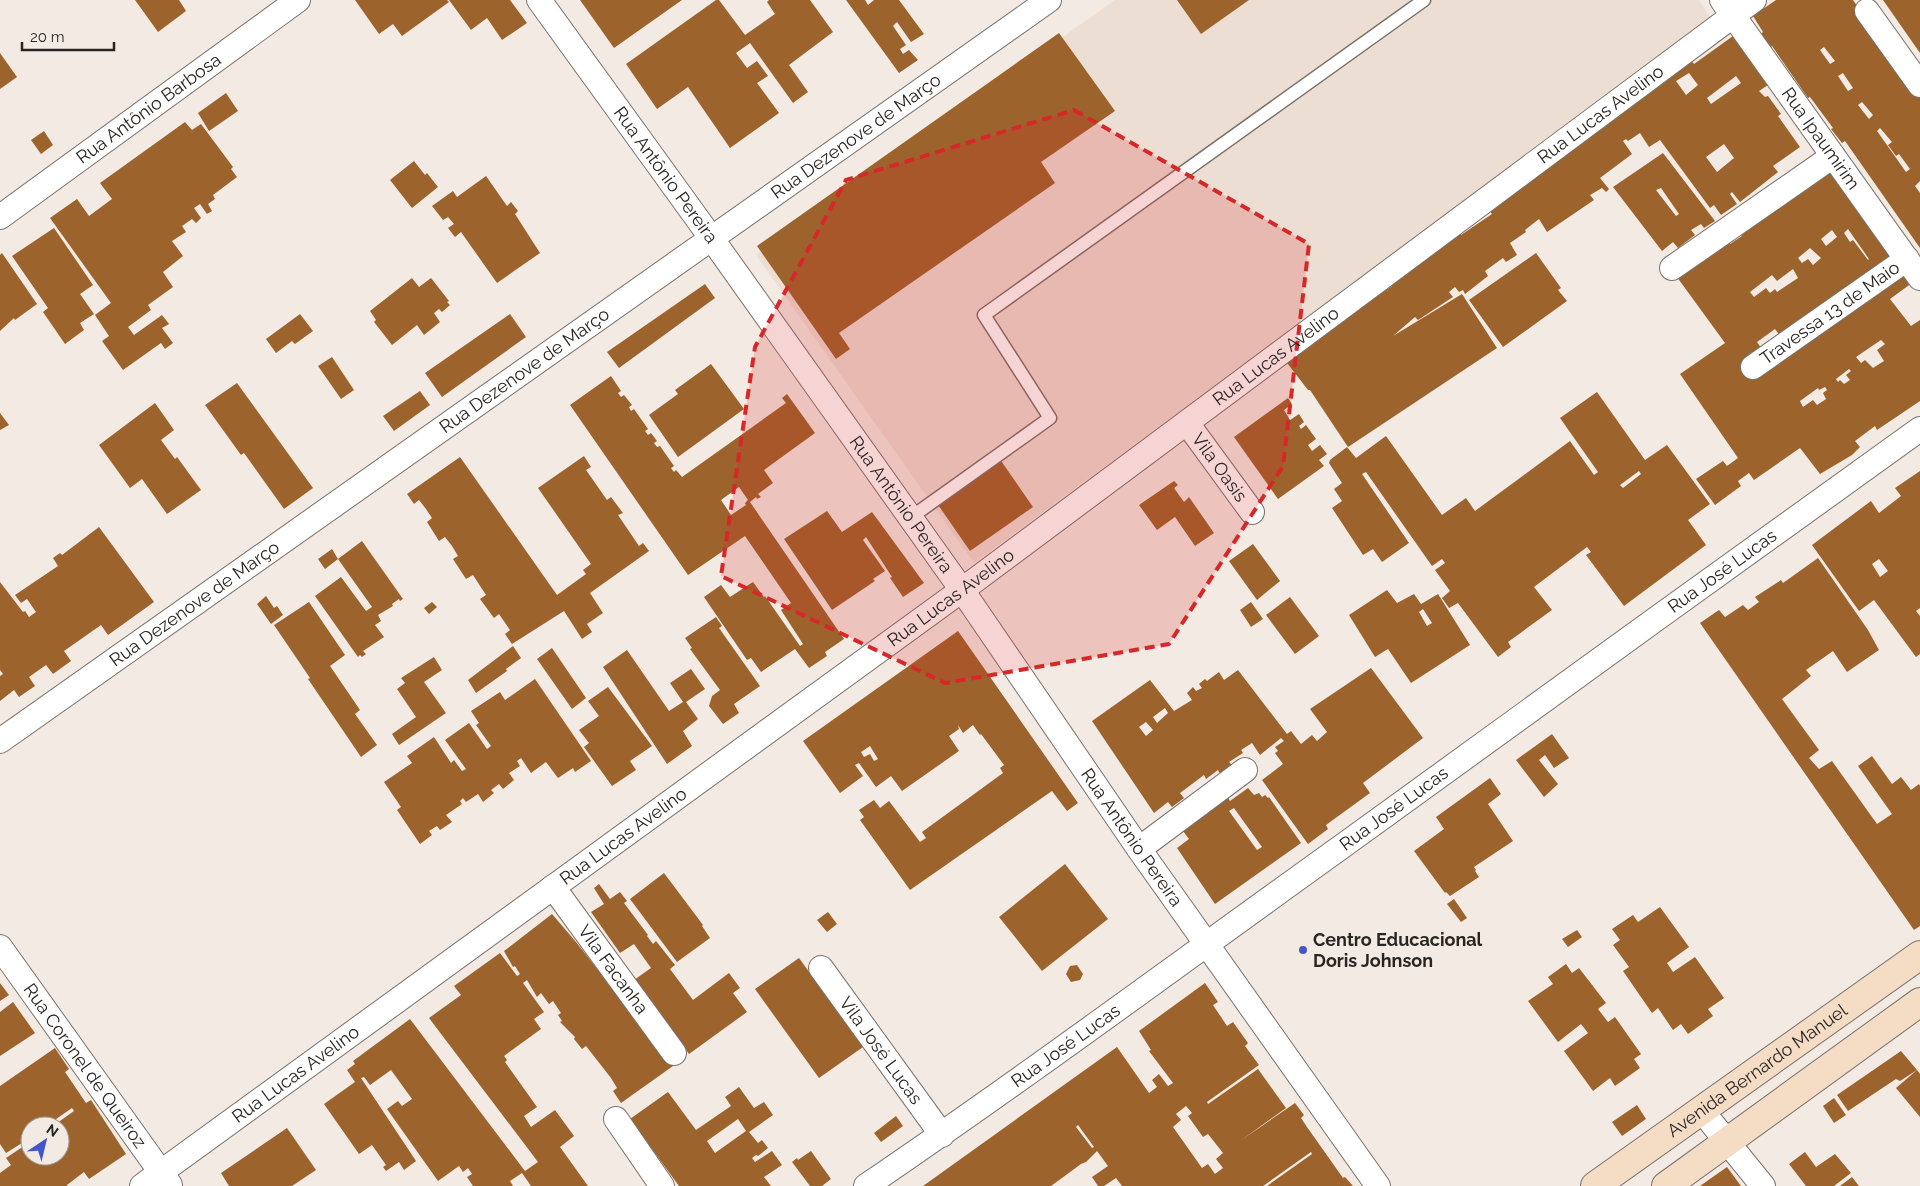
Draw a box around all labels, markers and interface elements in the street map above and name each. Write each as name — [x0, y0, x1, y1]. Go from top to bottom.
scale bar — [22, 20, 115, 52]
text: 20 m — [30, 28, 65, 46]
street label: Rua Antônio Barbosa — [72, 49, 225, 168]
street label: Rua Lucas Avelino — [1533, 60, 1668, 168]
street label: Rua Dezenove de Março — [767, 69, 945, 203]
street label: Rua Ipaumirim — [1778, 83, 1864, 193]
street label: Rua Antônio Pereira — [610, 102, 722, 247]
street label: Travessa 13 de Maio — [1756, 256, 1904, 369]
street label: Rua Lucas Avelino — [1208, 302, 1343, 410]
street label: Rua Dezenove de Março — [435, 303, 613, 437]
street label: Vila Oasis — [1188, 429, 1252, 506]
street label: Rua Antônio Pereira — [846, 432, 957, 577]
street label: Rua José Lucas — [1663, 524, 1781, 617]
street label: Rua Dezenove de Março — [105, 536, 283, 670]
street label: Rua Lucas Avelino — [883, 544, 1018, 651]
street label: Rua José Lucas — [1335, 762, 1452, 855]
street label: Rua Antônio Pereira — [1077, 764, 1187, 910]
street label: Rua Lucas Avelino — [555, 782, 691, 889]
street label: Vila Facanha — [574, 920, 653, 1018]
place label: Centro Educacional Doris Johnson — [1313, 929, 1483, 971]
marker: Centro Educacional Doris Johnson — [1297, 944, 1309, 956]
street label: Rua Coronel de Queiroz — [19, 979, 151, 1152]
street label: Vila José Lucas — [835, 992, 927, 1108]
street label: Rua José Lucas — [1007, 999, 1124, 1092]
street label: Avenida Bernardo Manuel — [1663, 999, 1851, 1141]
street label: Rua Lucas Avelino — [228, 1021, 363, 1127]
north arrow — [20, 1116, 70, 1166]
text: N — [43, 1121, 61, 1140]

